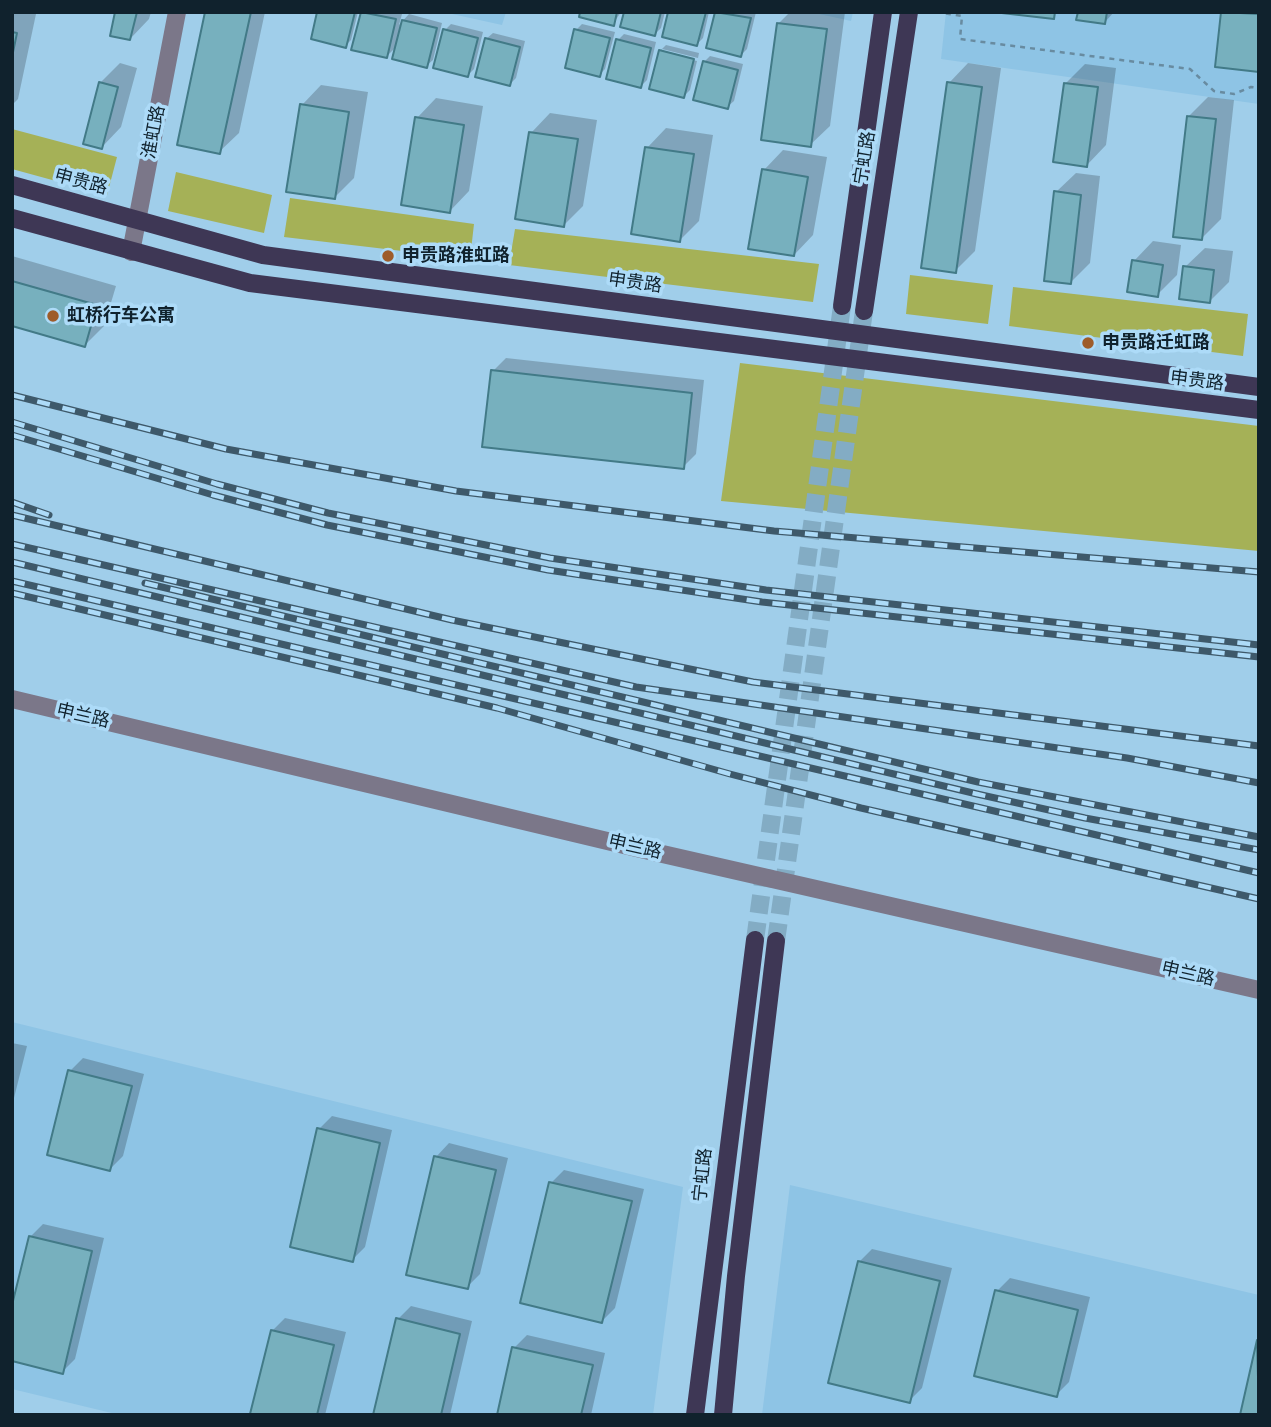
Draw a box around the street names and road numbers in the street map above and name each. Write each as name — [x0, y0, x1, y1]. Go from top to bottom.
street label: 淮虹路 — [138, 103, 170, 161]
street label: 宁虹路 — [850, 130, 880, 186]
street label: 申贵路 — [52, 165, 110, 199]
street label: 申贵路 — [607, 269, 663, 297]
street label: 申贵路 — [1169, 367, 1225, 395]
street label: 申兰路 — [54, 699, 112, 733]
street label: 申兰路 — [606, 830, 664, 864]
street label: 申兰路 — [1159, 957, 1217, 991]
street label: 宁虹路 — [689, 1147, 717, 1203]

